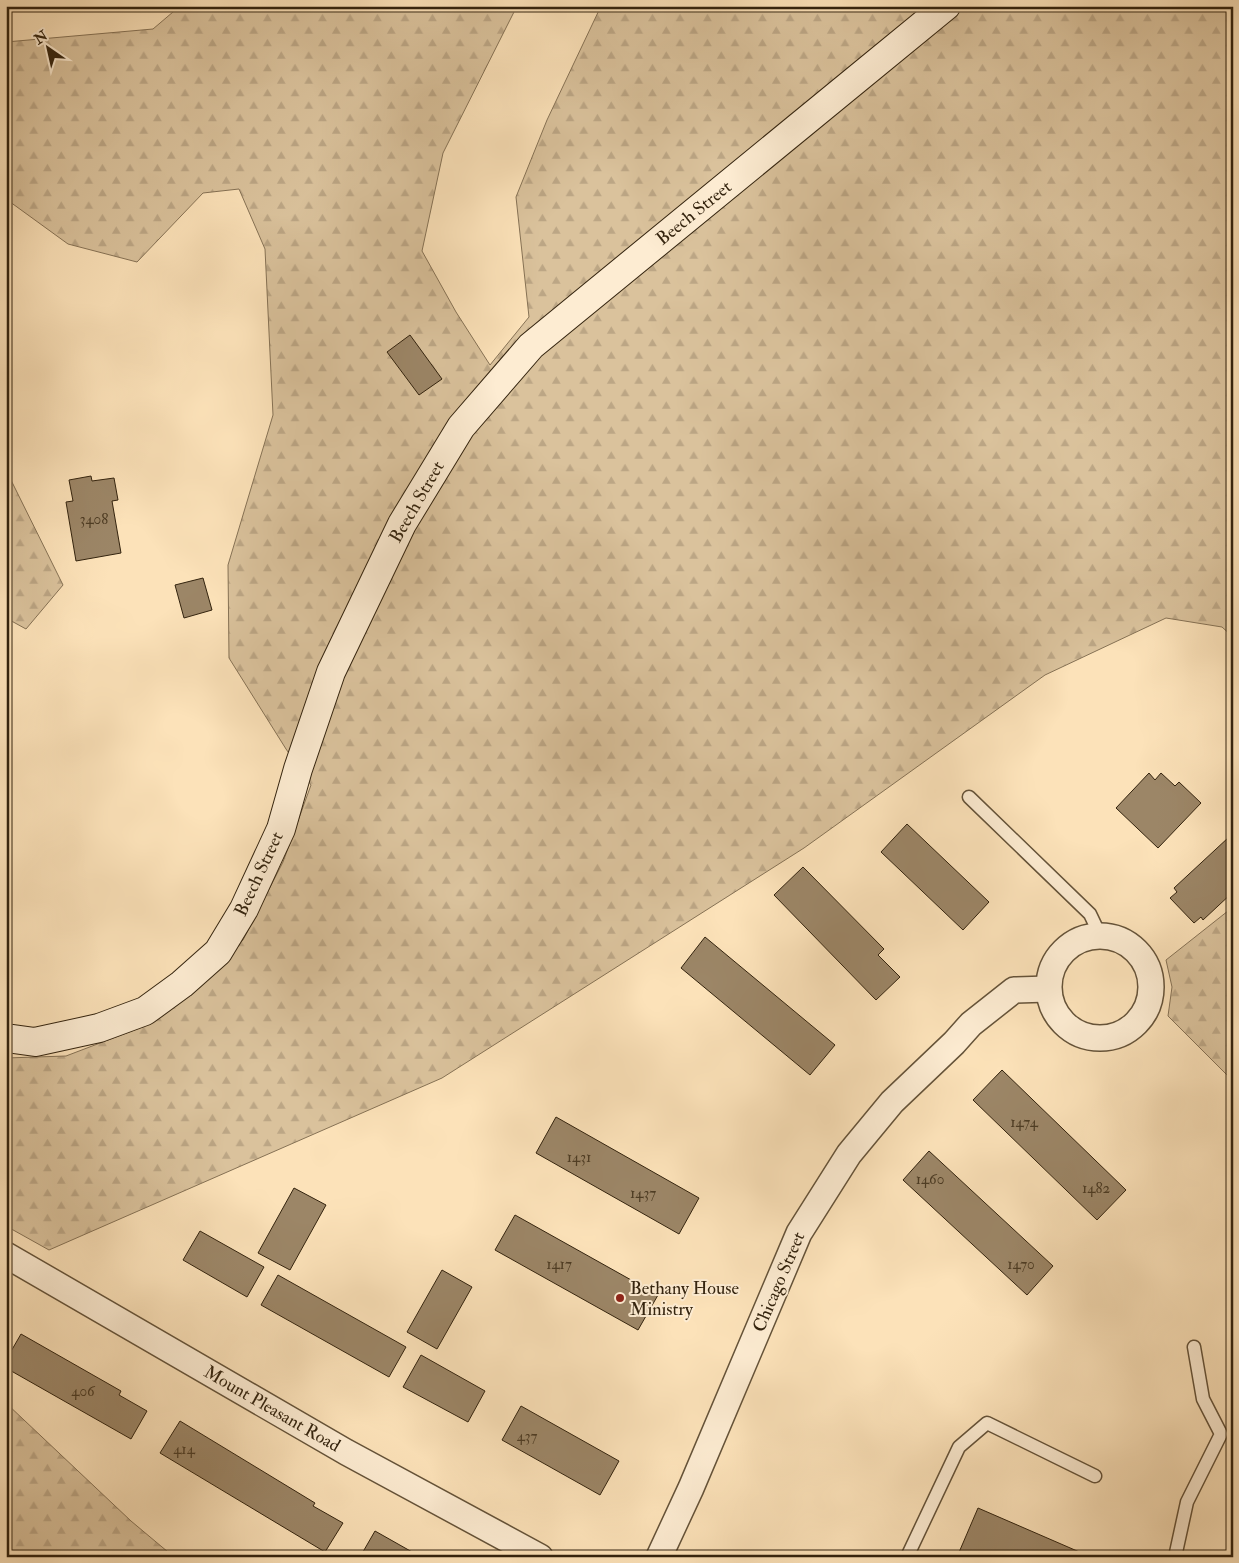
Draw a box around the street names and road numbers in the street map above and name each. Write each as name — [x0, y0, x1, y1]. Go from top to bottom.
street label: Beech Street — [652, 175, 737, 250]
street label: Beech Street — [384, 457, 450, 547]
street label: Beech Street — [229, 828, 289, 920]
street label: Chicago Street — [748, 1228, 810, 1336]
street label: Mount Pleasant Road — [200, 1361, 344, 1457]

